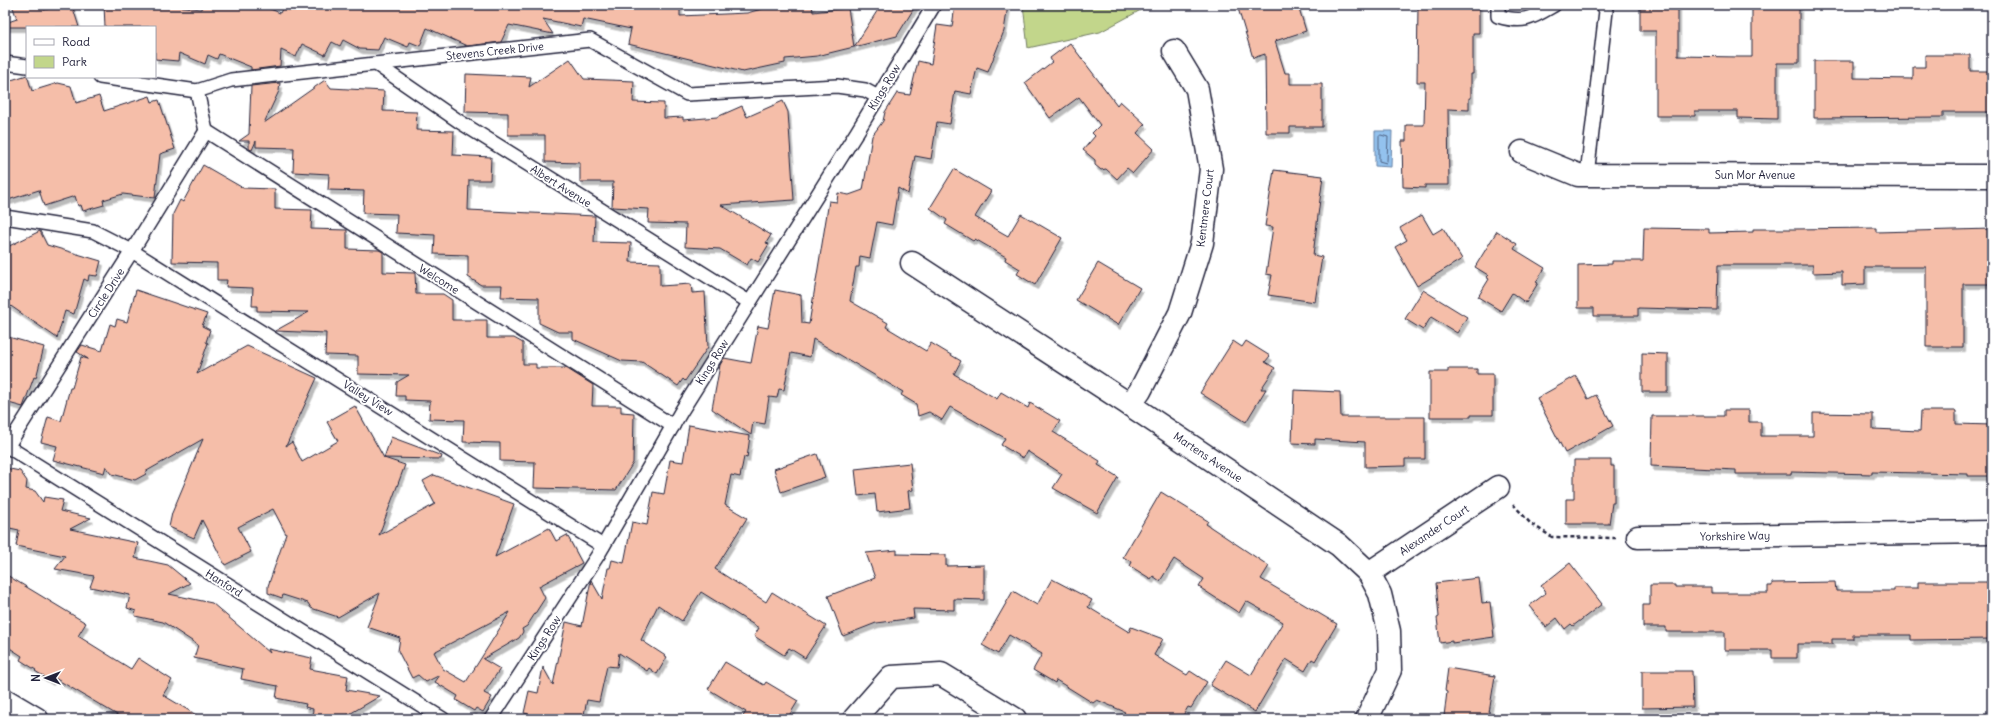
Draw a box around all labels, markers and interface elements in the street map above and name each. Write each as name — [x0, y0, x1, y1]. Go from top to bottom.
legend — [26, 26, 156, 78]
text: Road — [62, 34, 90, 49]
street label: Stevens Creek Drive — [445, 39, 545, 63]
text: Park — [62, 54, 87, 69]
street label: Kings Row — [865, 61, 903, 113]
street label: Albert Avenue — [528, 162, 594, 210]
street label: Kentmere Court — [1193, 168, 1217, 248]
street label: Sun Mor Avenue — [1715, 168, 1795, 182]
street label: Welcome — [416, 261, 462, 297]
street label: Circle Drive — [85, 265, 127, 321]
street label: Kings Row — [693, 336, 732, 387]
street label: Valley View — [340, 377, 396, 419]
street label: Martens Avenue — [1171, 429, 1245, 485]
street label: Alexander Court — [1397, 501, 1472, 558]
street label: Yorkshire Way — [1700, 528, 1770, 544]
street label: Hanford — [203, 566, 246, 600]
street label: Kings Row — [524, 612, 564, 663]
north arrow — [26, 658, 66, 698]
text: N — [29, 674, 43, 682]

